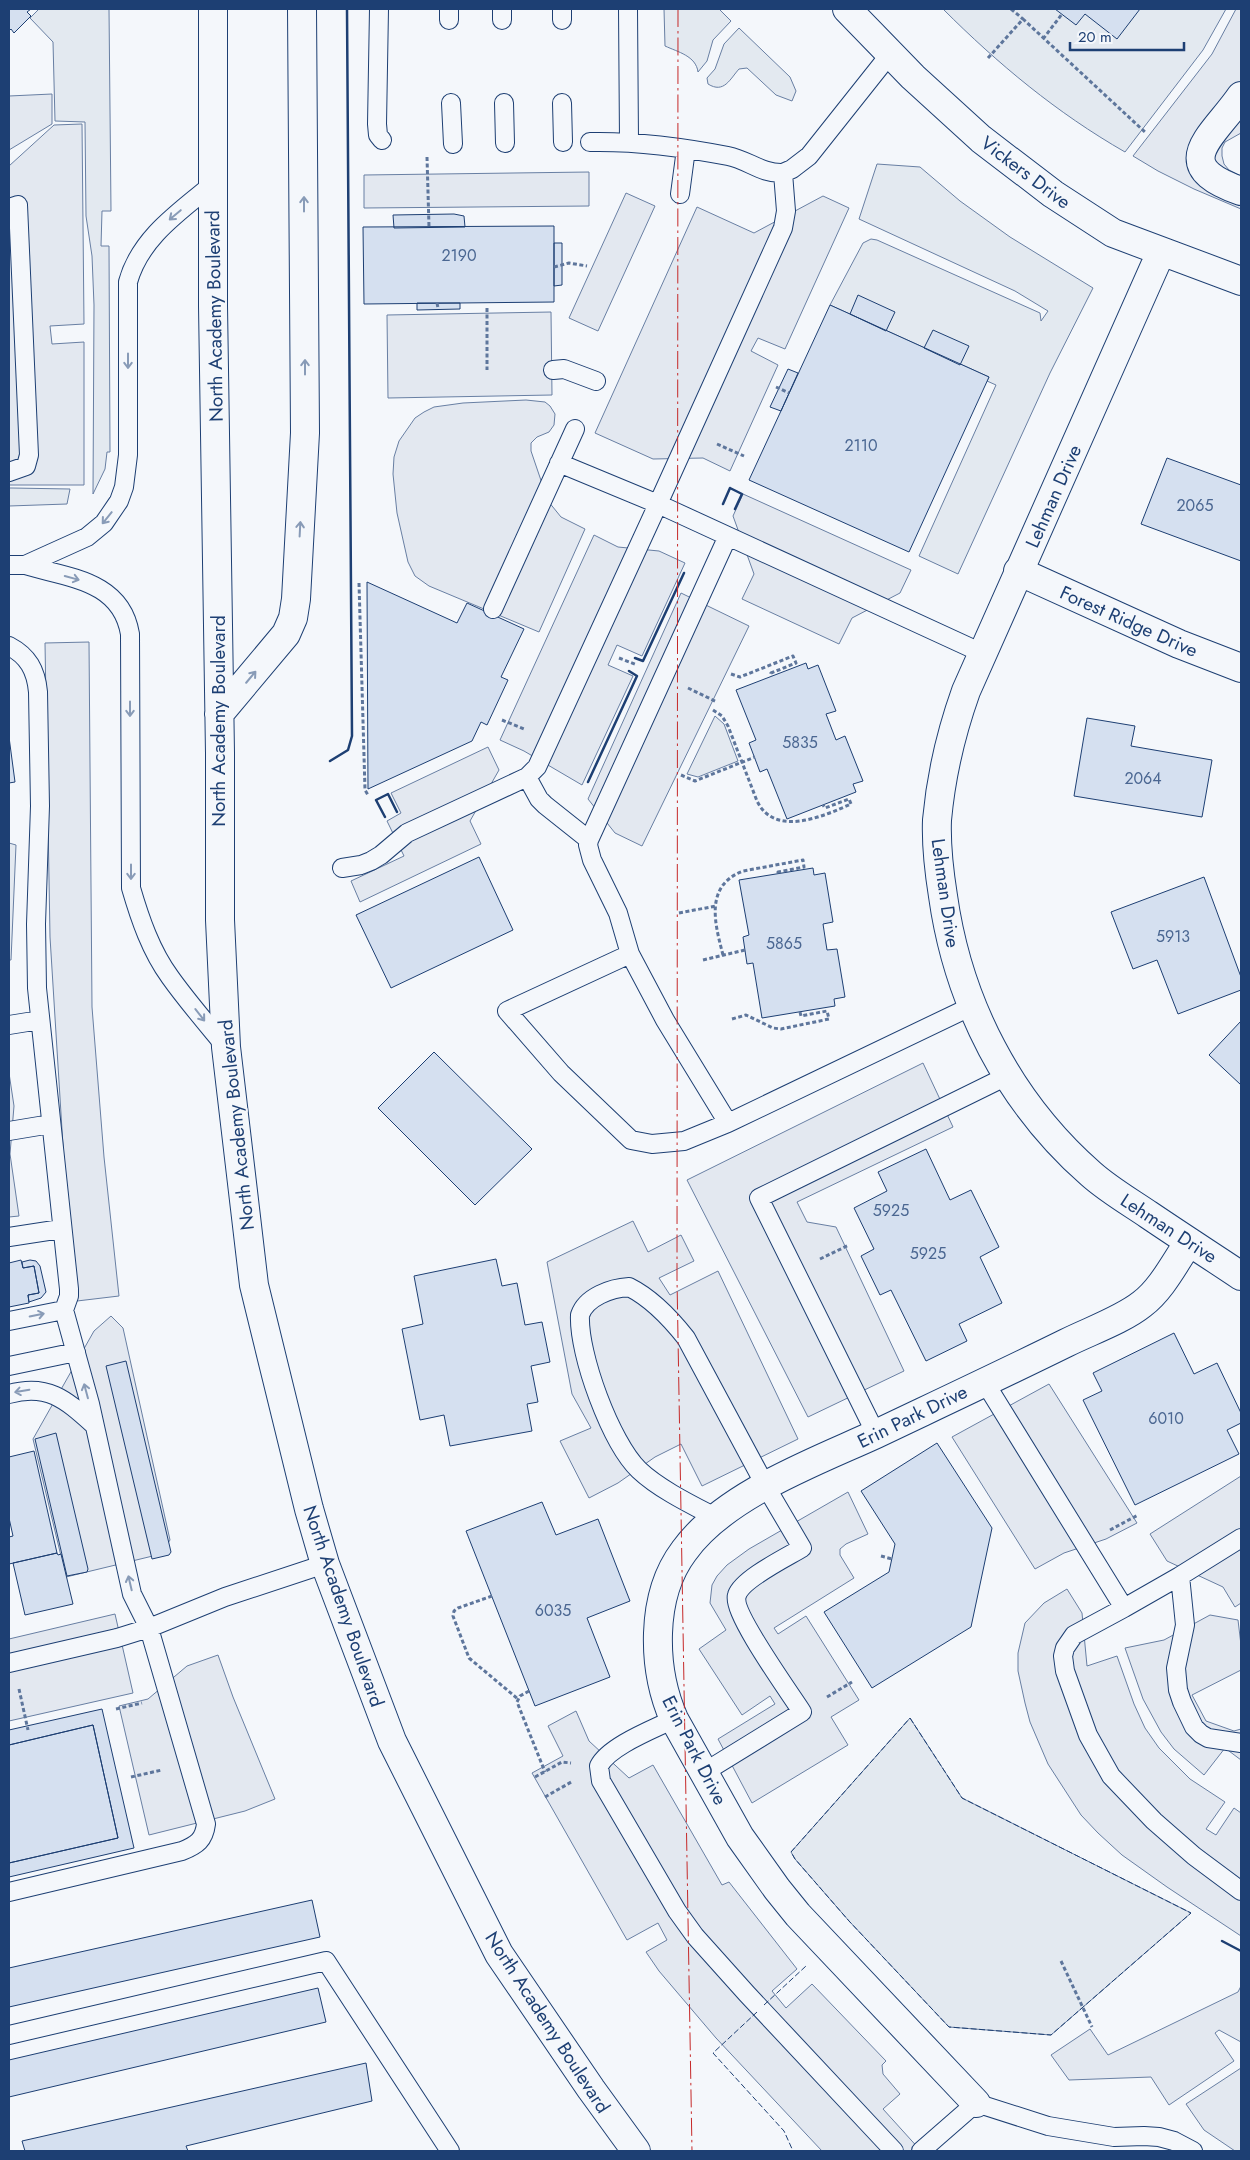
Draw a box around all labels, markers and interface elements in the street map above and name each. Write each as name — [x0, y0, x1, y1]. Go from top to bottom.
scale bar — [1070, 20, 1184, 52]
text: 20 m — [1078, 26, 1112, 48]
street label: Vickers Drive — [975, 130, 1077, 215]
one-way arrow — [299, 197, 309, 213]
one-way arrow — [169, 209, 182, 220]
street label: North Academy Boulevard — [199, 210, 230, 422]
house number: 2190 — [441, 244, 477, 267]
one-way arrow — [123, 352, 133, 369]
one-way arrow — [300, 359, 310, 376]
house number: 2110 — [844, 434, 878, 457]
street label: Lehman Drive — [1019, 440, 1088, 552]
house number: 2065 — [1177, 494, 1213, 517]
one-way arrow — [102, 512, 113, 525]
one-way arrow — [295, 521, 304, 537]
one-way arrow — [63, 574, 79, 583]
street label: Forest Ridge Drive — [1056, 579, 1202, 664]
street label: North Academy Boulevard — [205, 615, 232, 827]
one-way arrow — [245, 671, 257, 684]
one-way arrow — [125, 701, 135, 717]
house number: 5835 — [782, 731, 818, 754]
house number: 2064 — [1124, 767, 1162, 790]
street label: Lehman Drive — [924, 837, 967, 950]
one-way arrow — [126, 864, 136, 880]
house number: 5913 — [1156, 925, 1190, 948]
house number: 5865 — [766, 932, 802, 955]
one-way arrow — [195, 1008, 206, 1021]
street label: North Academy Boulevard — [212, 1018, 261, 1232]
street label: Lehman Drive — [1115, 1187, 1222, 1270]
house number: 5925 — [873, 1199, 909, 1222]
house number: 5925 — [910, 1242, 946, 1265]
one-way arrow — [28, 1310, 44, 1320]
street label: Erin Park Drive — [853, 1378, 972, 1455]
one-way arrow — [81, 1383, 90, 1399]
one-way arrow — [14, 1387, 30, 1397]
house number: 6010 — [1148, 1407, 1184, 1430]
street label: North Academy Boulevard — [296, 1502, 391, 1711]
one-way arrow — [125, 1576, 134, 1592]
house number: 6035 — [535, 1599, 571, 1622]
street label: Erin Park Drive — [655, 1691, 734, 1810]
street label: North Academy Boulevard — [479, 1926, 617, 2118]

